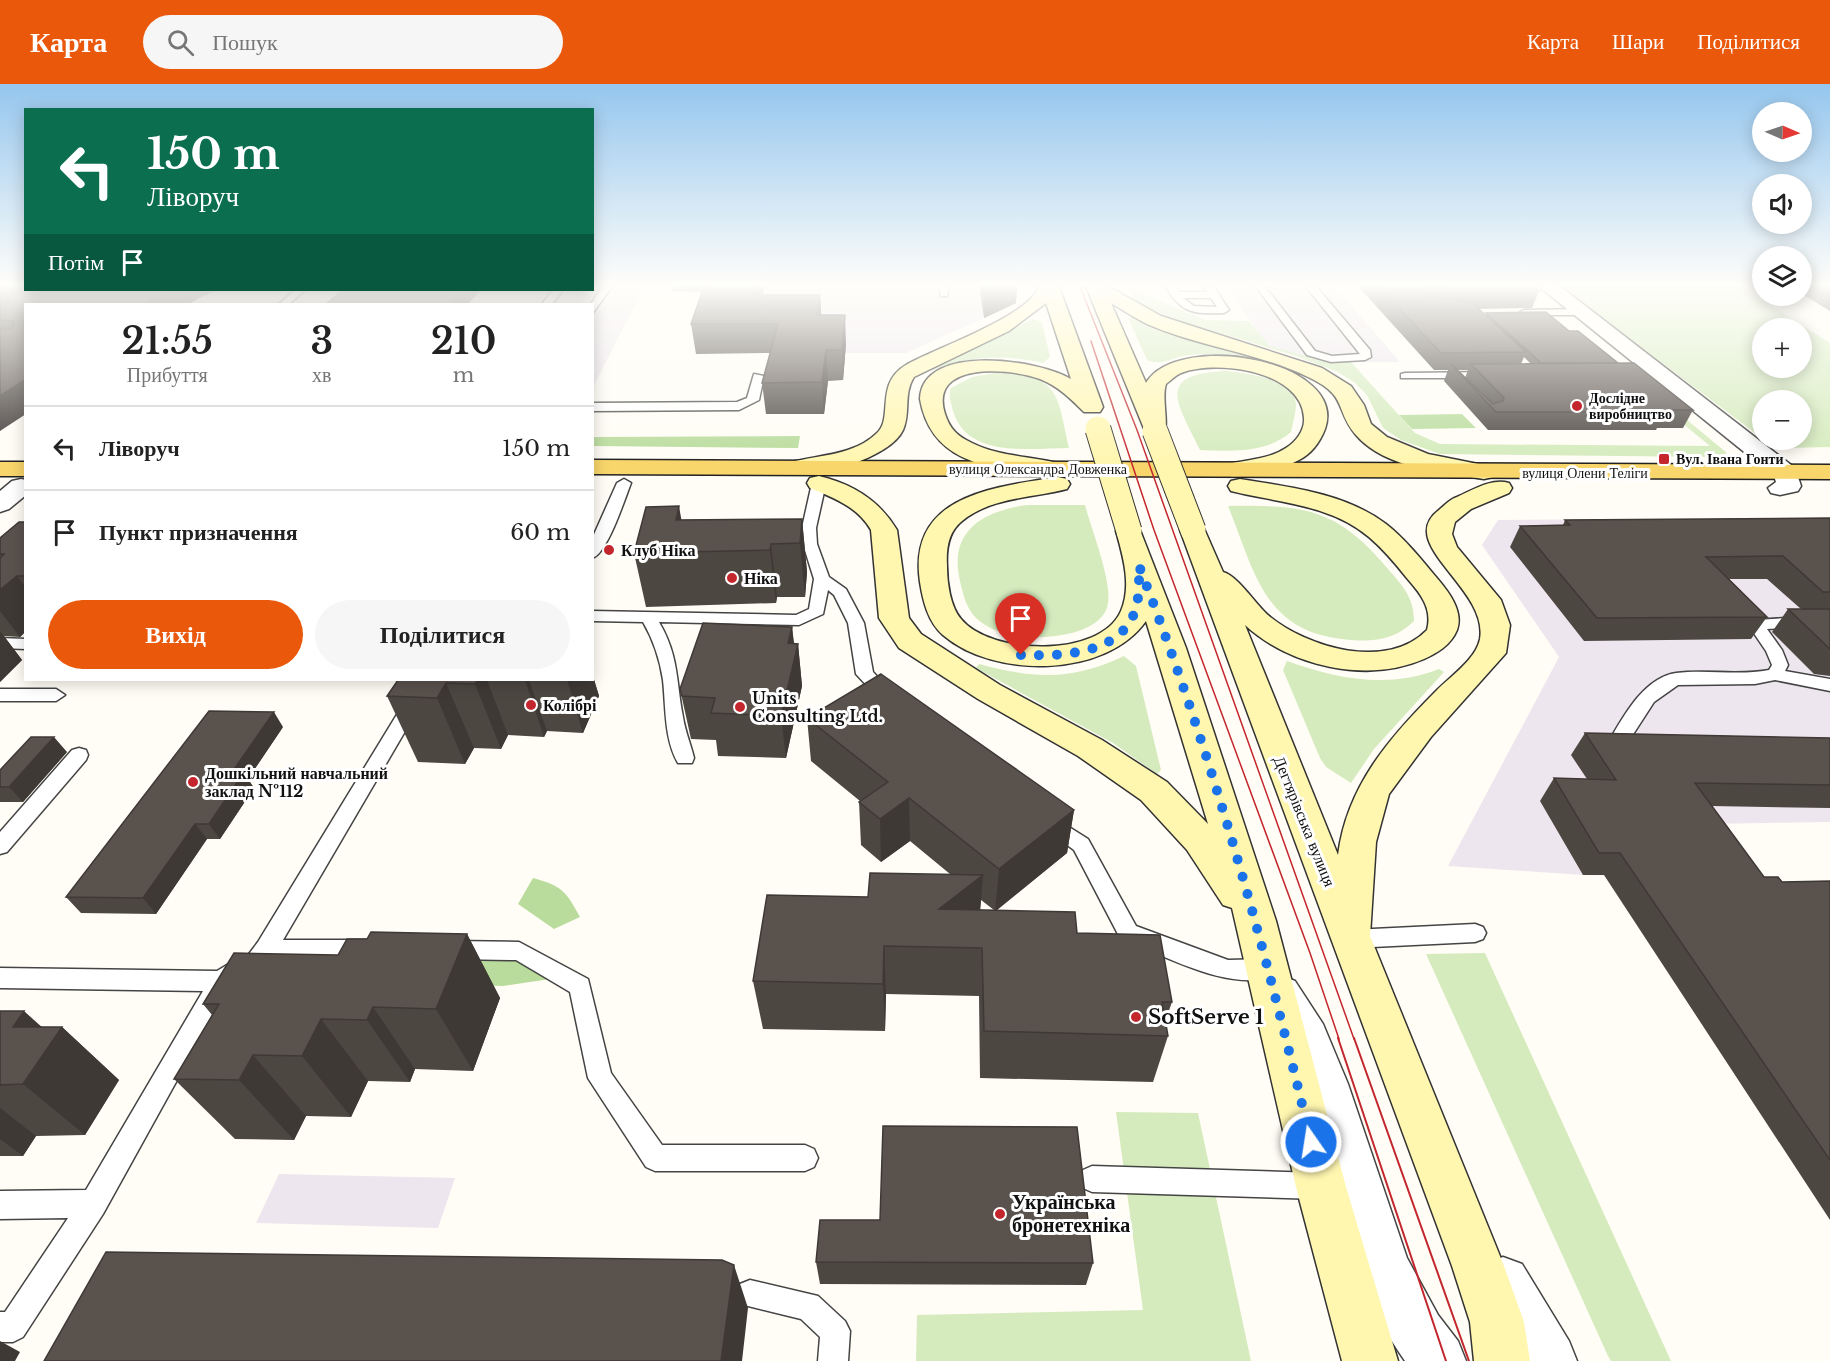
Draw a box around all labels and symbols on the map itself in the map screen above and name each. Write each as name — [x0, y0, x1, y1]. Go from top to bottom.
north arrow — [1752, 102, 1812, 162]
place label: Дослідне виробництво — [1589, 389, 1672, 423]
marker: Дослідне виробництво — [1570, 399, 1584, 413]
place label: Вул. Івана Гонти — [1676, 450, 1784, 468]
marker: Вул. Івана Гонти — [1657, 452, 1671, 466]
street label: вулиця Олександра Довженка — [949, 460, 1128, 478]
street label: вулиця Олени Теліги — [1522, 464, 1648, 482]
place label: Клуб Ніка — [621, 540, 696, 560]
marker: Клуб Ніка — [602, 543, 616, 557]
place label: Ніка — [744, 568, 778, 588]
marker: Ніка — [725, 571, 739, 585]
pin — [995, 593, 1046, 655]
place label: Units Consulting Ltd. — [752, 688, 883, 726]
place label: Колібрі — [543, 695, 597, 715]
marker: Колібрі — [524, 698, 538, 712]
marker: Units Consulting Ltd. — [733, 700, 747, 714]
street label: Дегтярівська вулиця — [1270, 753, 1341, 890]
place label: Дошкільний навчальний заклад №112 — [205, 763, 388, 801]
marker: Дошкільний навчальний заклад №112 — [186, 775, 200, 789]
place label: SoftServe 1 — [1148, 1005, 1264, 1029]
marker: SoftServe 1 — [1129, 1010, 1143, 1024]
position arrow — [1279, 1110, 1343, 1174]
place label: Українська бронетехніка — [1012, 1190, 1130, 1237]
marker: Українська бронетехніка — [993, 1207, 1007, 1221]

